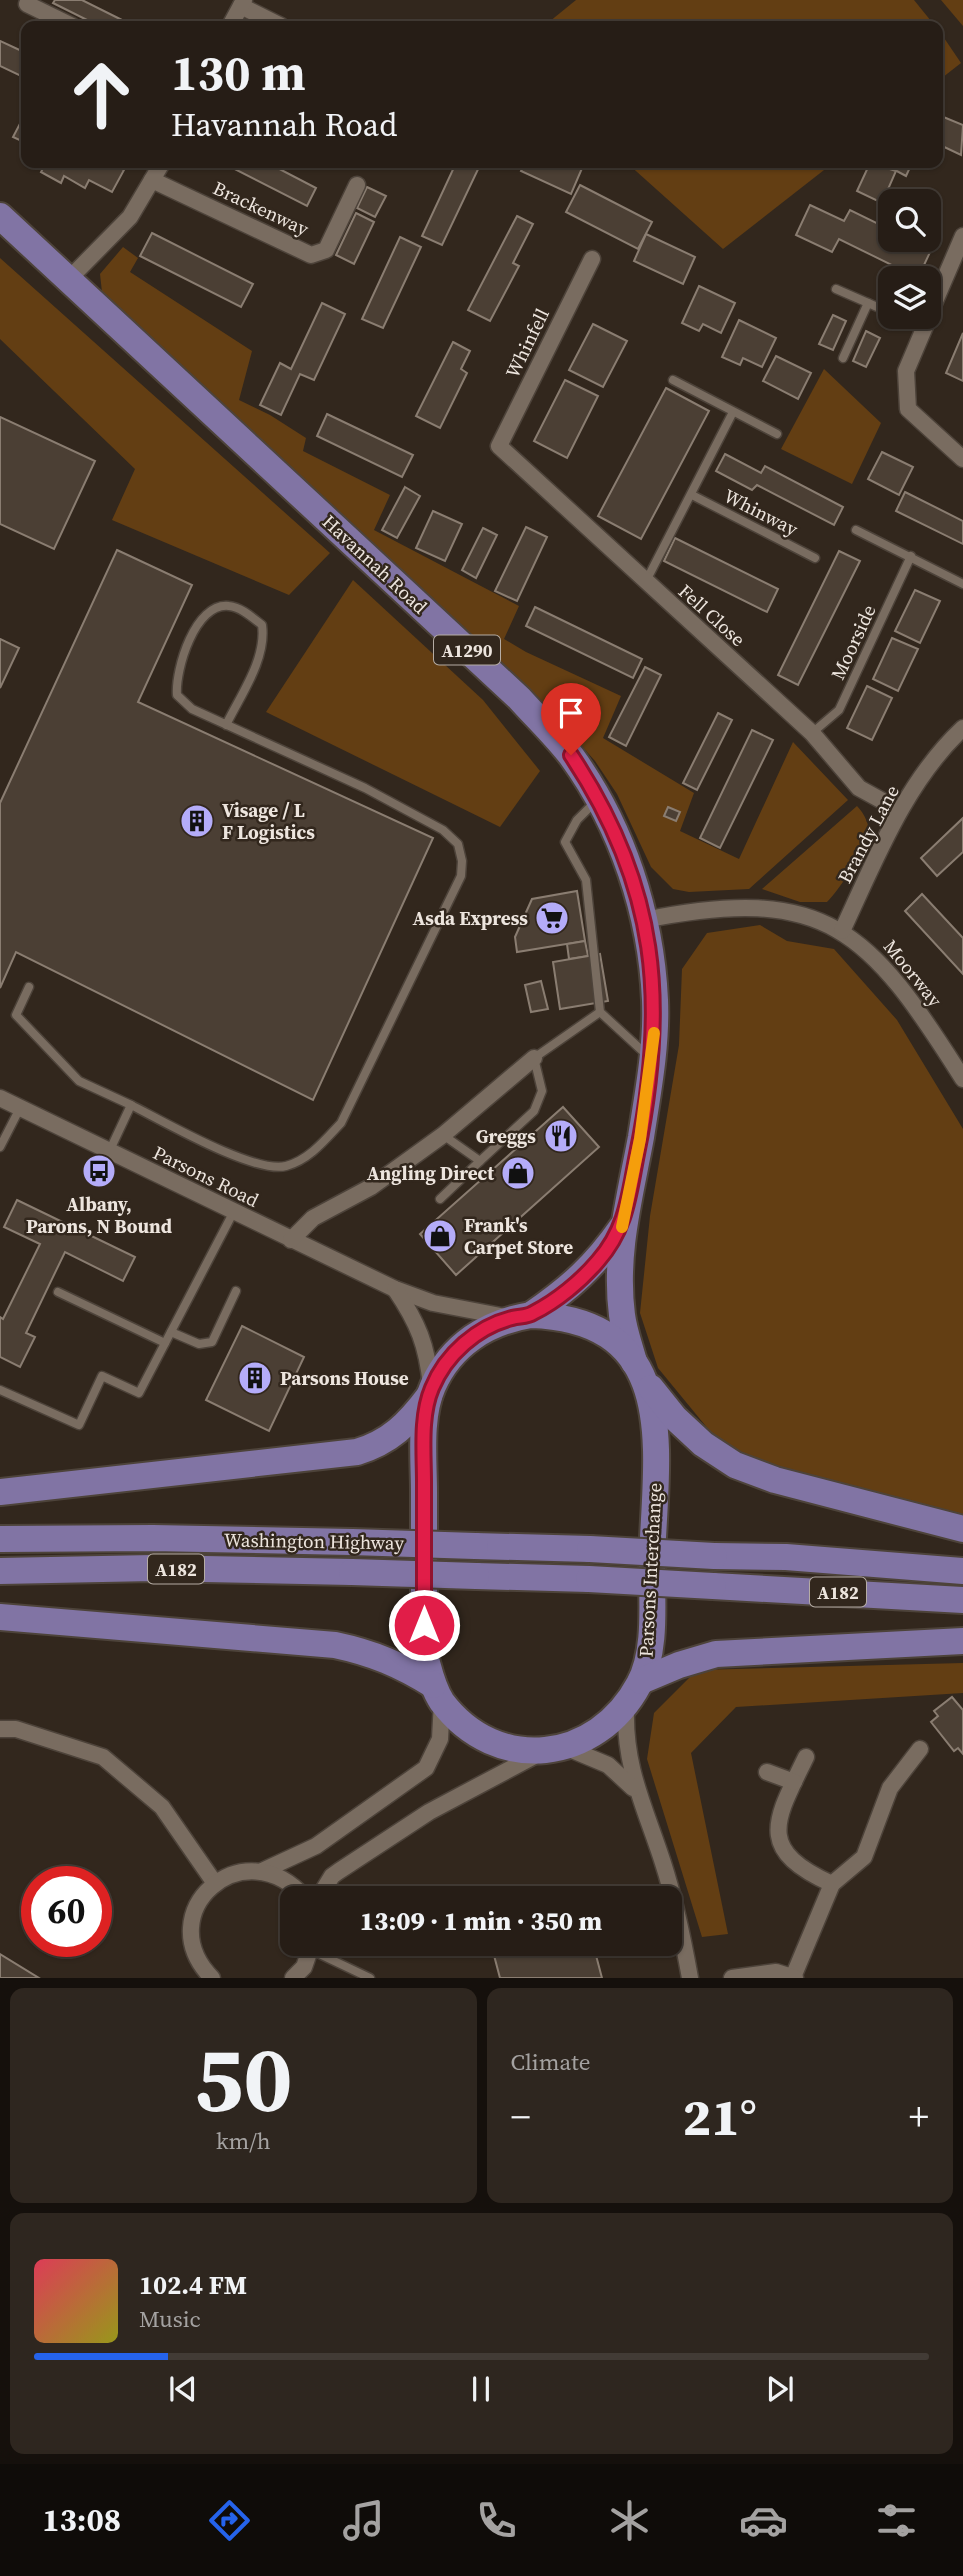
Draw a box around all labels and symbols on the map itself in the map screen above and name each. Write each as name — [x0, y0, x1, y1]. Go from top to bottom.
street label: Brackenway — [209, 175, 313, 242]
street label: Whinfell — [499, 304, 555, 382]
street label: Whinway — [720, 482, 803, 542]
street label: Havannah Road — [317, 509, 433, 619]
street label: Fell Close — [673, 578, 751, 652]
street label: Moorside — [824, 600, 882, 684]
road number: A1290 — [434, 636, 500, 664]
pin — [541, 683, 601, 755]
street label: Brandy Lane — [831, 780, 905, 888]
place label: Visage / L F Logistics — [222, 797, 315, 845]
building icon: Visage / L F Logistics — [178, 802, 216, 840]
supermarket icon: Asda Express — [533, 899, 571, 937]
place label: Asda Express — [413, 905, 528, 931]
street label: Moorway — [878, 934, 948, 1012]
restaurant icon: Greggs — [542, 1117, 580, 1155]
place label: Greggs — [476, 1123, 536, 1149]
street label: Parsons Road — [149, 1139, 263, 1213]
bus stop icon: Albany, Parons, N Bound — [80, 1152, 118, 1190]
shop icon: Angling Direct — [499, 1154, 537, 1192]
place label: Angling Direct — [367, 1160, 494, 1186]
place label: Albany, Parons, N Bound — [26, 1191, 172, 1239]
place label: Frank's Carpet Store — [464, 1212, 573, 1260]
shop icon: Frank's Carpet Store — [421, 1217, 459, 1255]
building icon: Parsons House — [236, 1359, 274, 1397]
place label: Parsons House — [280, 1365, 409, 1391]
street label: Parsons Interchange — [632, 1482, 668, 1658]
street label: Washington Highway — [224, 1526, 405, 1556]
road number: A182 — [148, 1554, 204, 1584]
road number: A182 — [810, 1577, 866, 1606]
position arrow — [387, 1588, 461, 1662]
speed limit sign: 60 — [21, 1866, 112, 1957]

